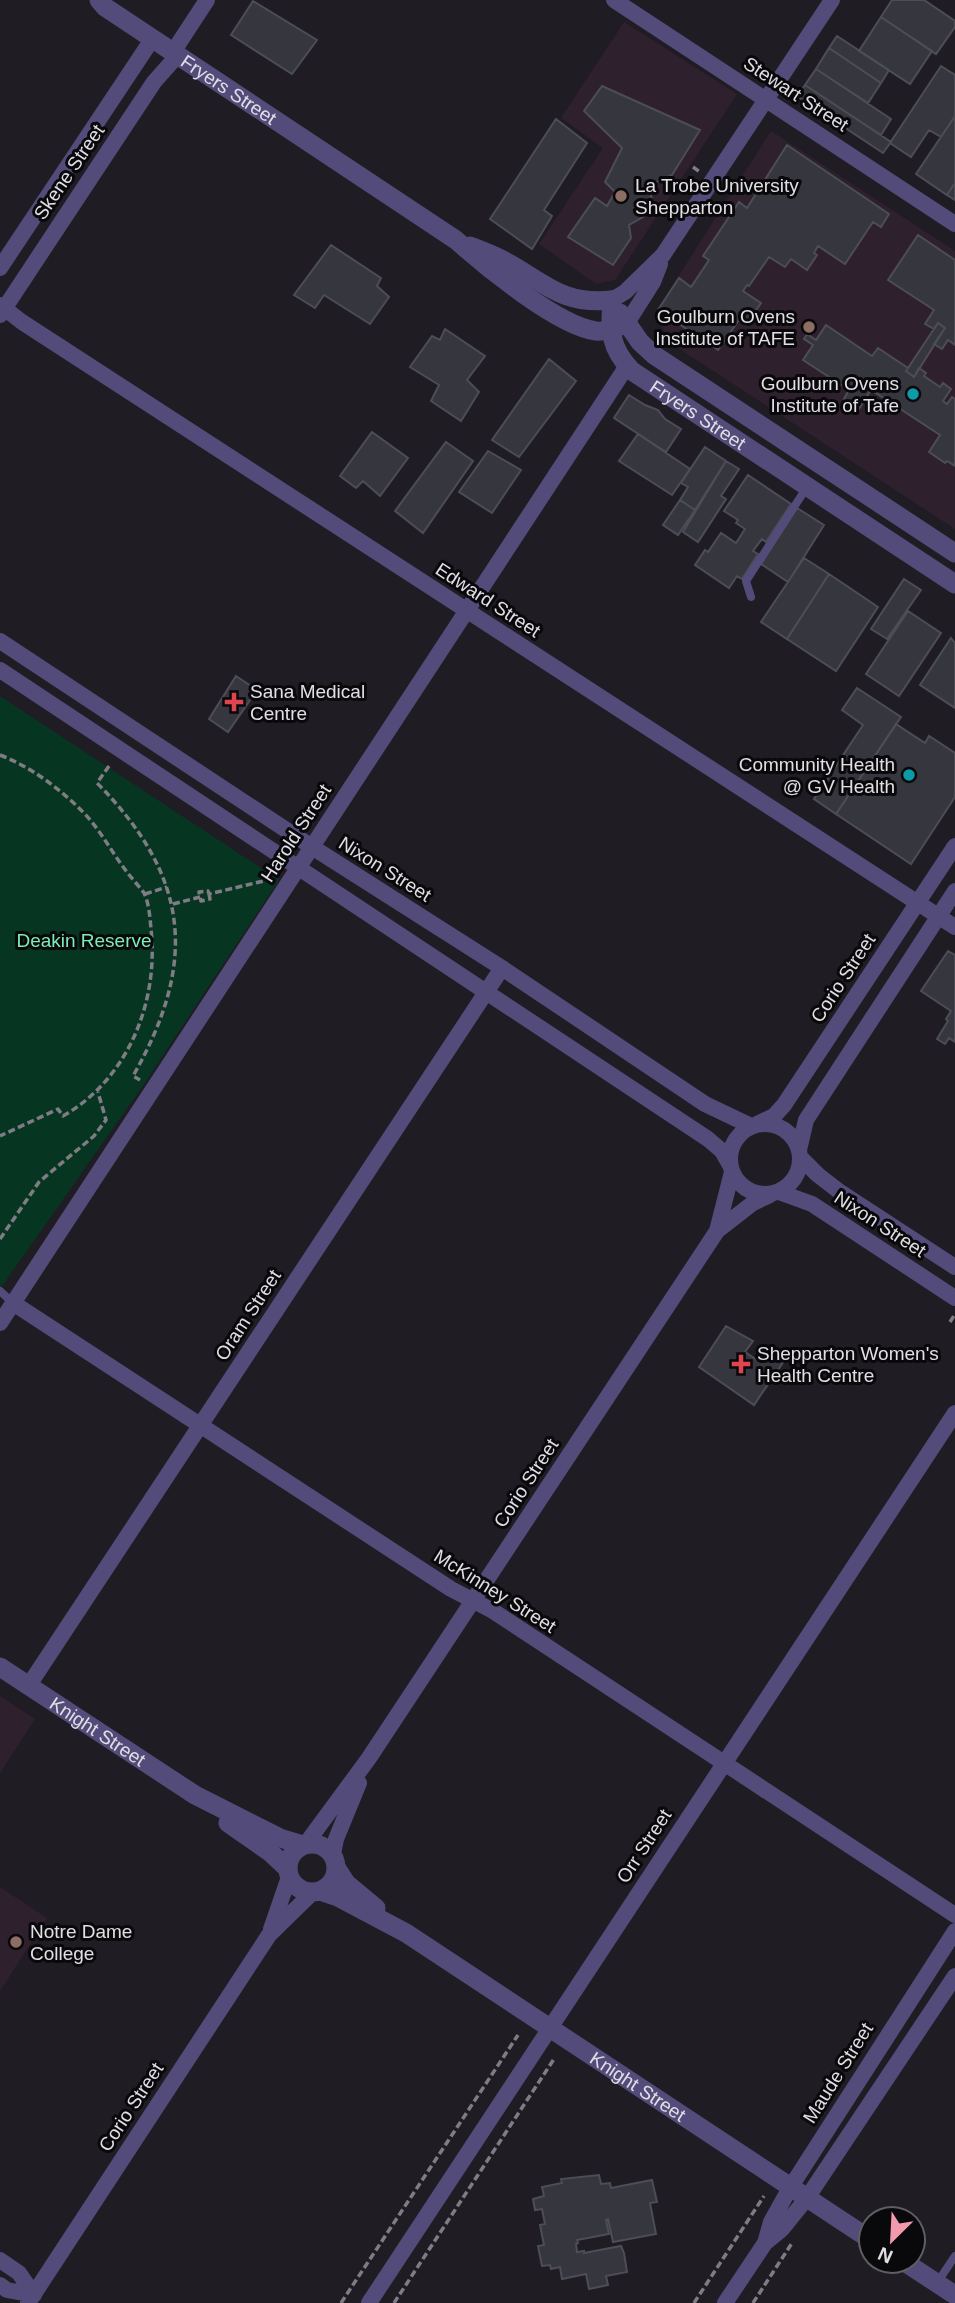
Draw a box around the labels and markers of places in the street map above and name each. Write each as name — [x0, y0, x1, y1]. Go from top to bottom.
place label: La Trobe University Shepparton — [635, 175, 799, 218]
marker: La Trobe University Shepparton — [613, 188, 629, 204]
place label: Goulburn Ovens Institute of TAFE — [655, 306, 795, 349]
marker: Goulburn Ovens Institute of TAFE — [801, 319, 817, 335]
place label: Goulburn Ovens Institute of Tafe — [761, 373, 899, 416]
marker: Goulburn Ovens Institute of Tafe — [905, 386, 921, 402]
place label: Sana Medical Centre — [250, 681, 365, 724]
marker: Sana Medical Centre — [224, 692, 244, 712]
place label: Community Health @ GV Health — [739, 754, 895, 797]
marker: Community Health @ GV Health — [901, 767, 917, 783]
place label: Shepparton Women's Health Centre — [757, 1343, 939, 1386]
marker: Shepparton Women's Health Centre — [731, 1354, 751, 1374]
place label: Notre Dame College — [30, 1921, 132, 1964]
marker: Notre Dame College — [8, 1934, 24, 1950]

